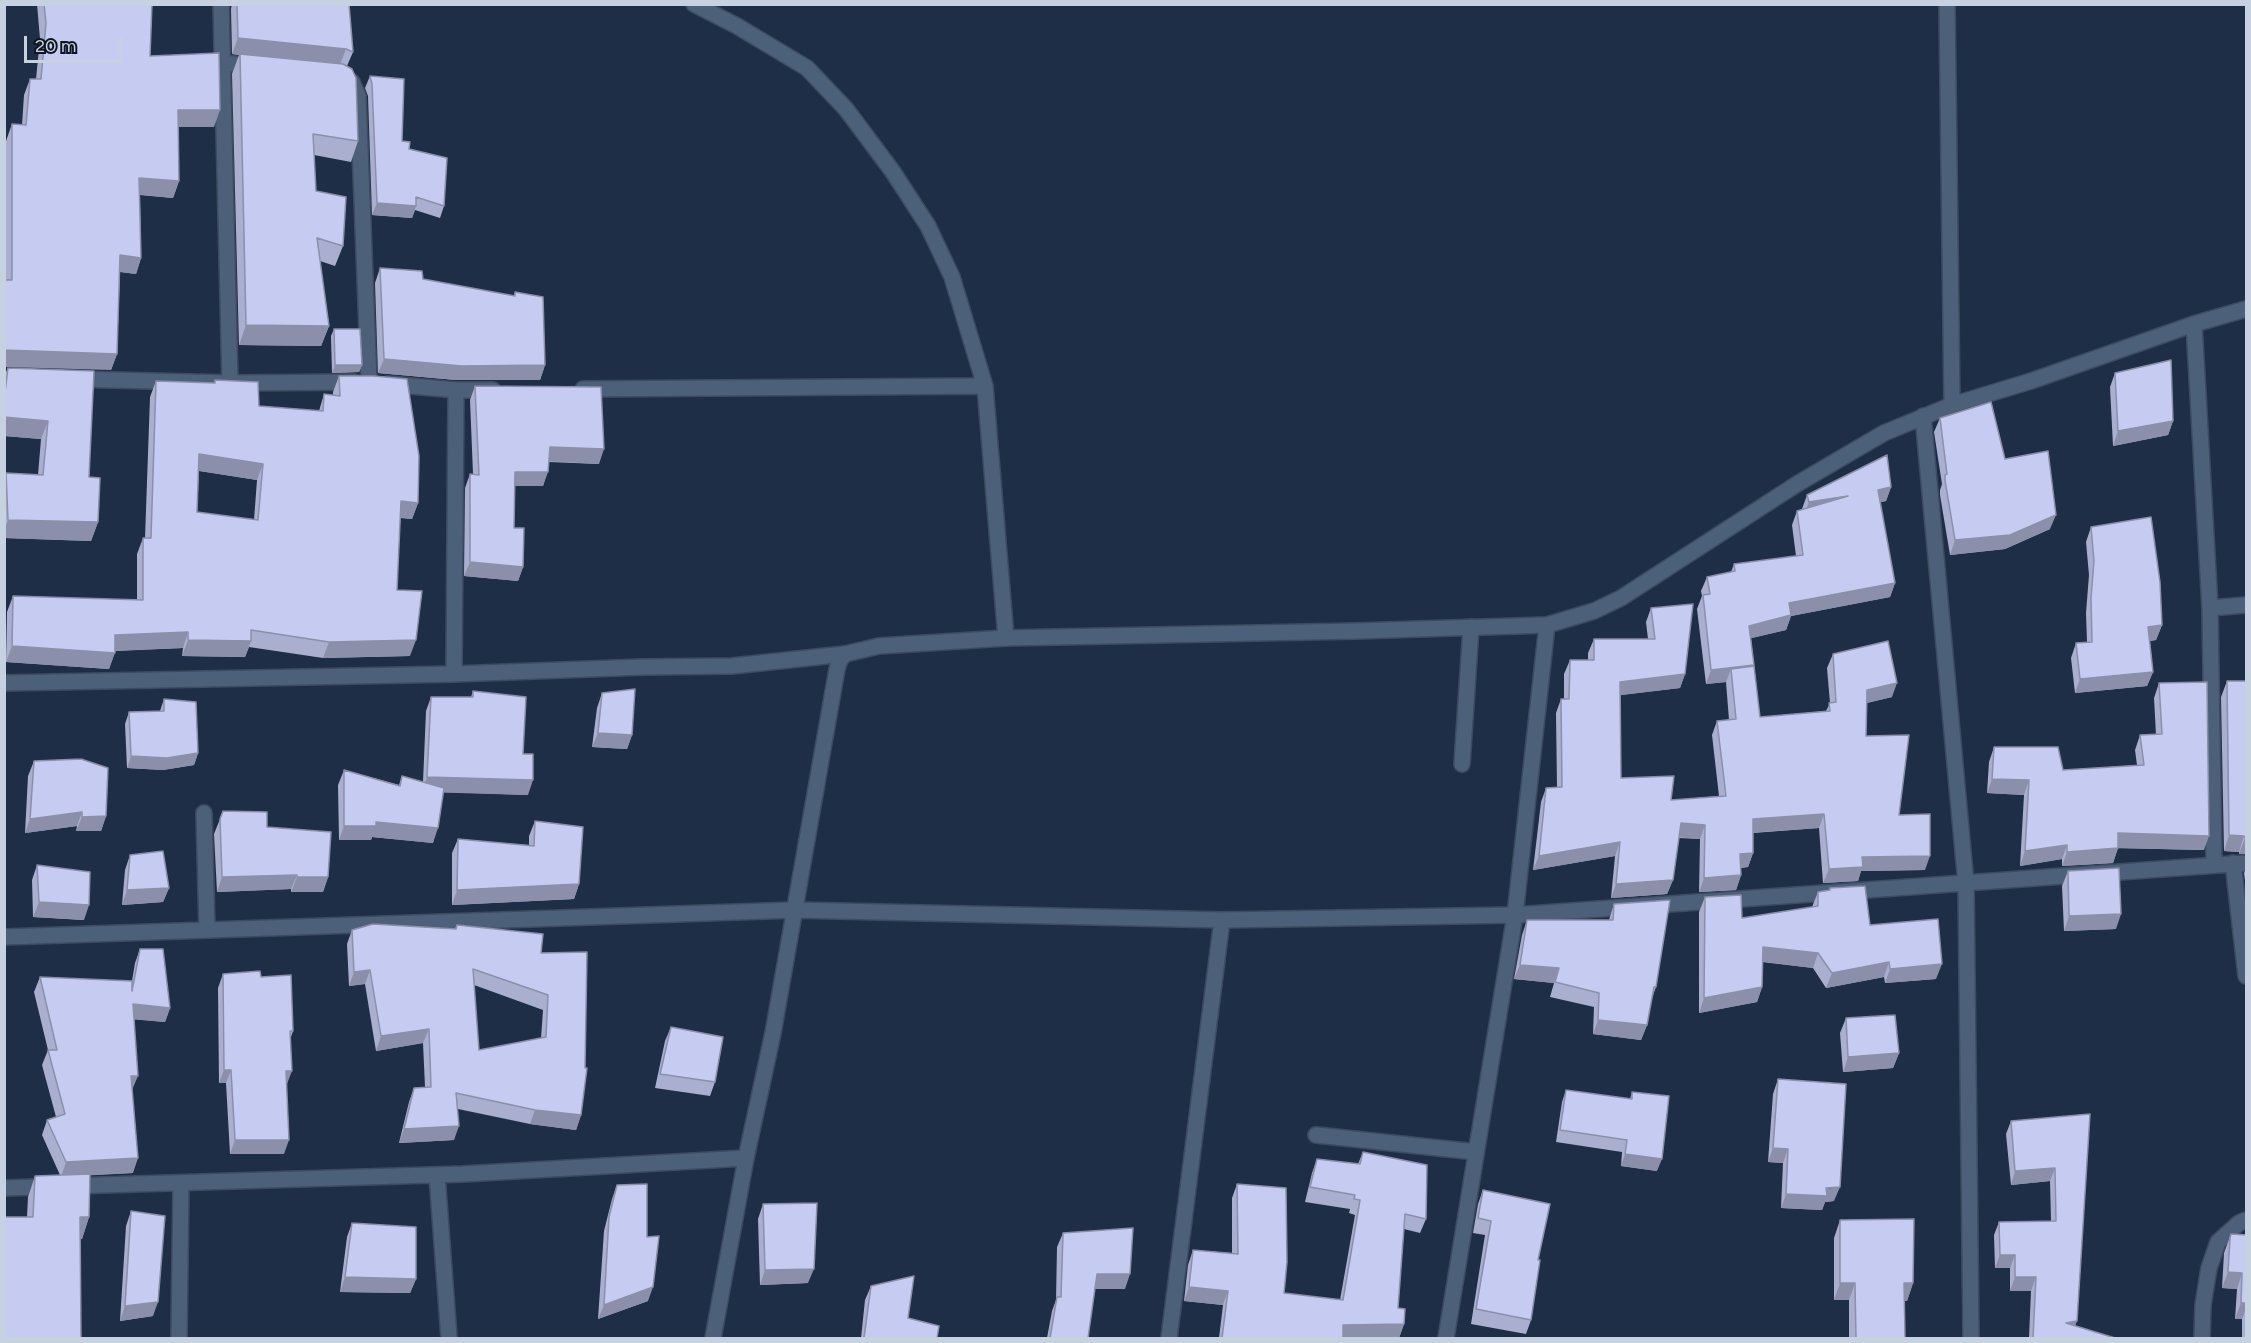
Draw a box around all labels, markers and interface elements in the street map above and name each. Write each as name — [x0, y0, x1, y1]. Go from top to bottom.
scale bar — [27, 24, 124, 62]
text: 20 m — [35, 35, 76, 57]

